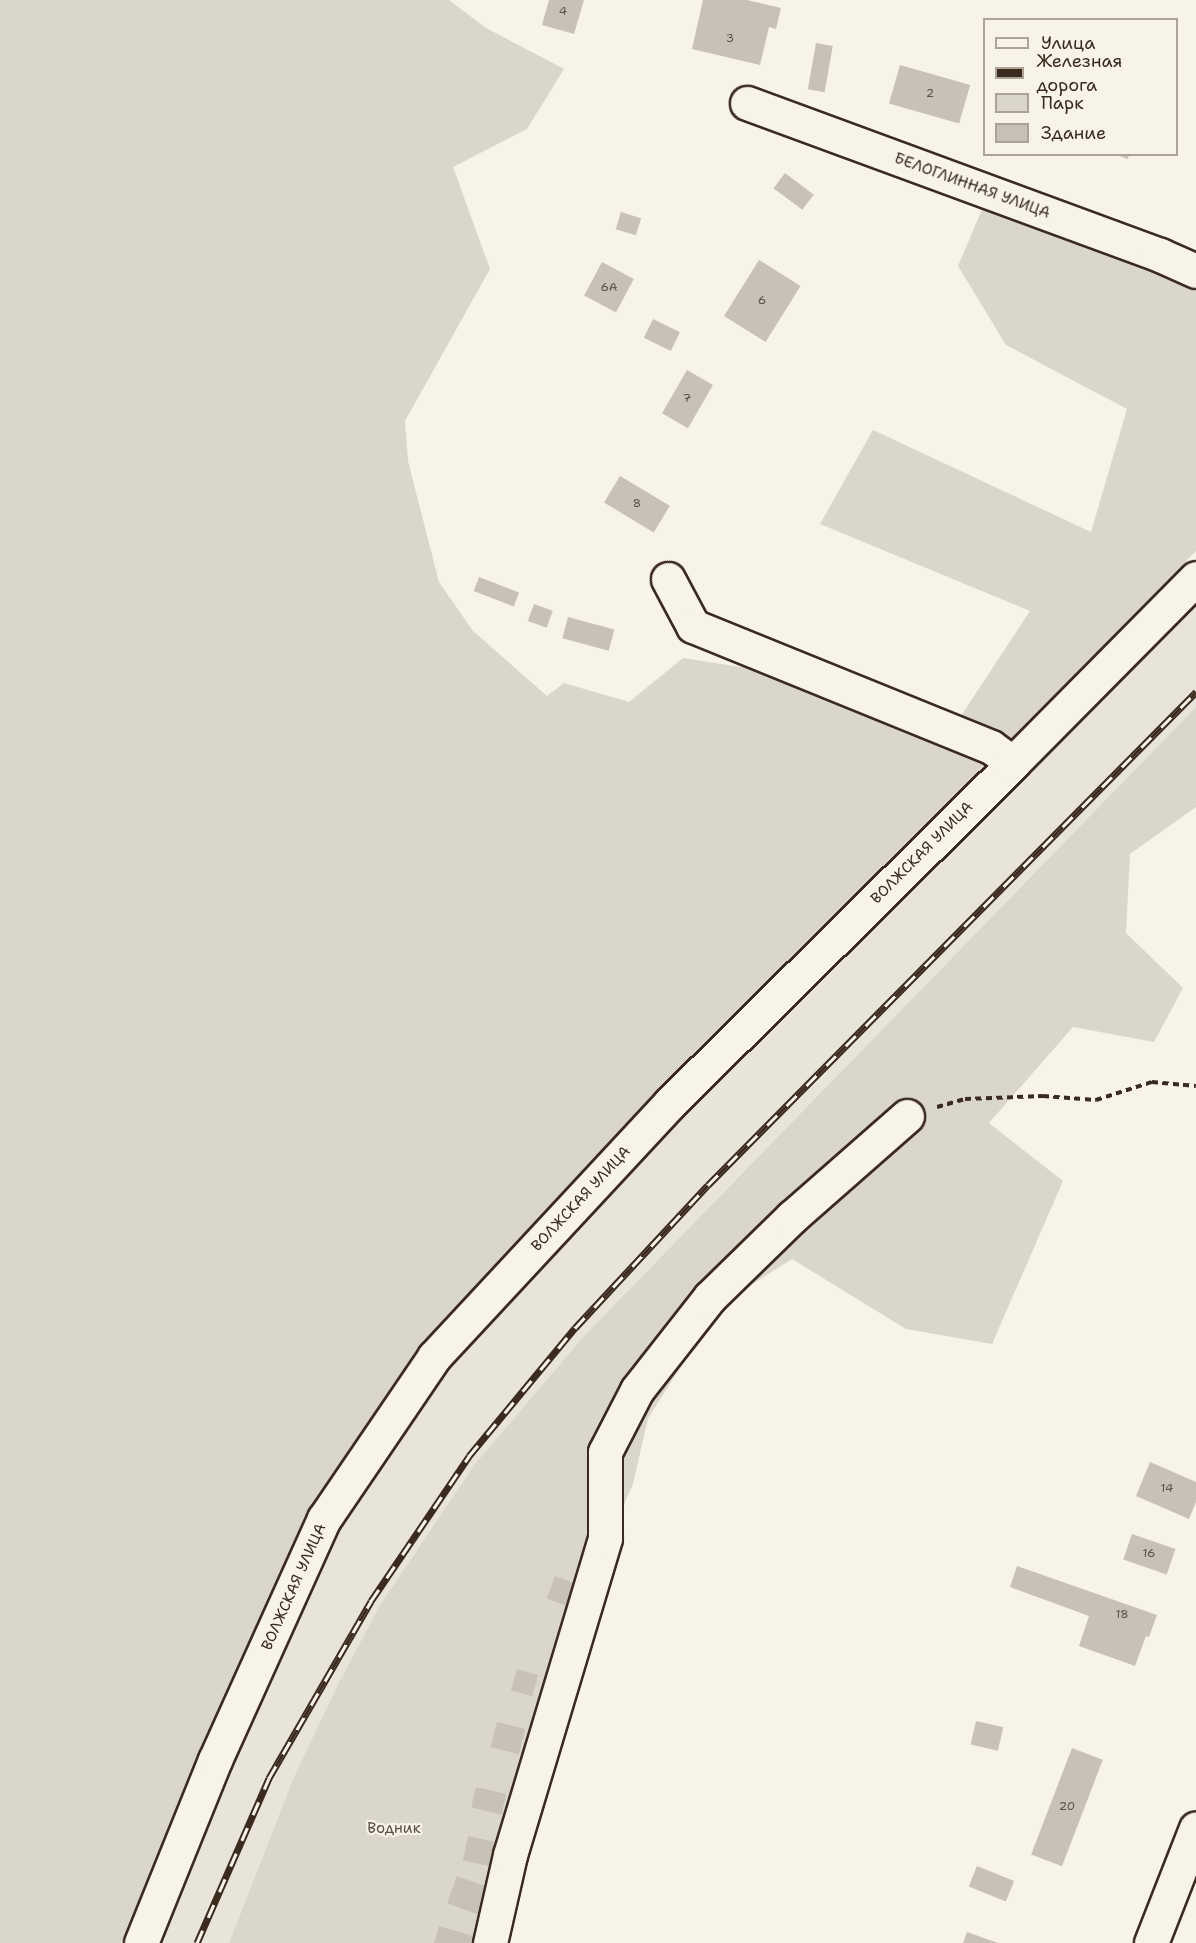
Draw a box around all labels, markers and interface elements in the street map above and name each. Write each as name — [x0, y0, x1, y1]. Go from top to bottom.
house number: 4 — [559, 5, 567, 19]
legend — [983, 18, 1178, 156]
text: Улица — [1041, 31, 1095, 55]
house number: 3 — [726, 32, 734, 46]
text: Железная дорога — [1036, 49, 1122, 97]
house number: 2 — [926, 87, 934, 101]
text: Парк — [1041, 91, 1084, 115]
text: Здание — [1041, 121, 1106, 145]
street label: БЕЛОГЛИННАЯ УЛИЦА — [892, 149, 1052, 223]
house number: 6А — [600, 281, 618, 295]
house number: 6 — [758, 294, 766, 308]
house number: 7 — [683, 392, 691, 406]
house number: 8 — [633, 497, 641, 511]
street label: ВОЛЖСКАЯ УЛИЦА — [867, 798, 977, 908]
street label: ВОЛЖСКАЯ УЛИЦА — [528, 1143, 634, 1255]
house number: 14 — [1161, 1482, 1173, 1496]
street label: ВОЛЖСКАЯ УЛИЦА — [258, 1521, 330, 1653]
house number: 16 — [1142, 1547, 1156, 1561]
house number: 18 — [1115, 1608, 1129, 1622]
house number: 20 — [1059, 1800, 1075, 1814]
park label: Водник — [367, 1820, 421, 1838]

